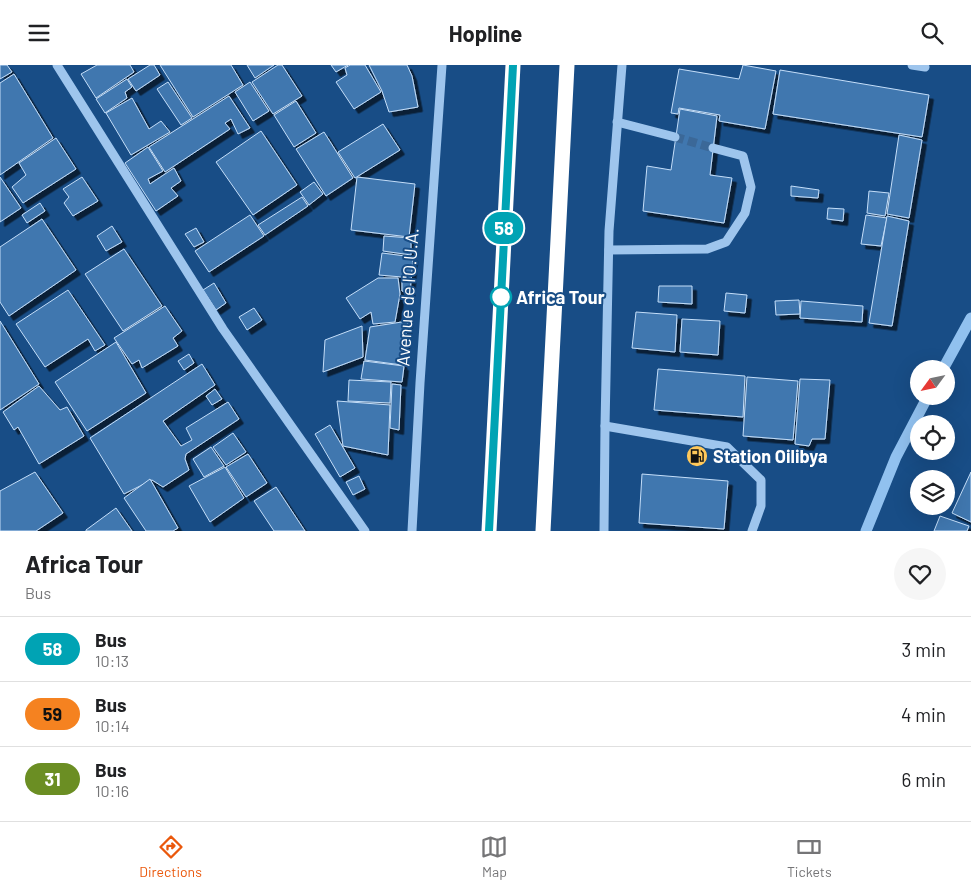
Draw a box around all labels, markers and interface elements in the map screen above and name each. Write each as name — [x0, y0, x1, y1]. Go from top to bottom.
icon: menu — [25, 19, 53, 47]
icon: search — [918, 19, 946, 47]
text: Hopline — [449, 20, 522, 46]
line badge: 58 — [482, 212, 526, 244]
text: 58 — [494, 217, 514, 239]
street label: Avenue de l'O.U.A. — [391, 227, 423, 367]
marker: Africa Tour — [490, 286, 512, 308]
place label: Africa Tour — [516, 286, 605, 308]
north arrow — [910, 360, 955, 405]
map controls — [910, 360, 955, 515]
button: locate — [910, 415, 955, 460]
fuel station icon: Station Oilibya — [685, 444, 709, 468]
place label: Station Oilibya — [713, 445, 827, 467]
button: layers — [910, 470, 955, 515]
button: heart — [894, 548, 946, 600]
text: Africa Tour — [25, 549, 143, 578]
text: Bus — [25, 583, 51, 602]
text: Bus — [95, 628, 127, 651]
text: 58 — [43, 638, 62, 660]
text: 3 min — [902, 638, 946, 661]
text: 10:13 — [95, 651, 129, 670]
text: Bus — [95, 693, 127, 716]
text: 59 — [43, 703, 62, 725]
text: 4 min — [901, 703, 946, 726]
text: 10:14 — [95, 716, 129, 735]
text: Bus — [95, 758, 127, 781]
text: 31 — [44, 768, 61, 790]
text: 6 min — [902, 768, 946, 791]
text: 10:16 — [95, 781, 129, 800]
tab: Directions — [139, 833, 202, 880]
tab: Map — [480, 833, 508, 880]
tab: Tickets — [787, 833, 832, 880]

